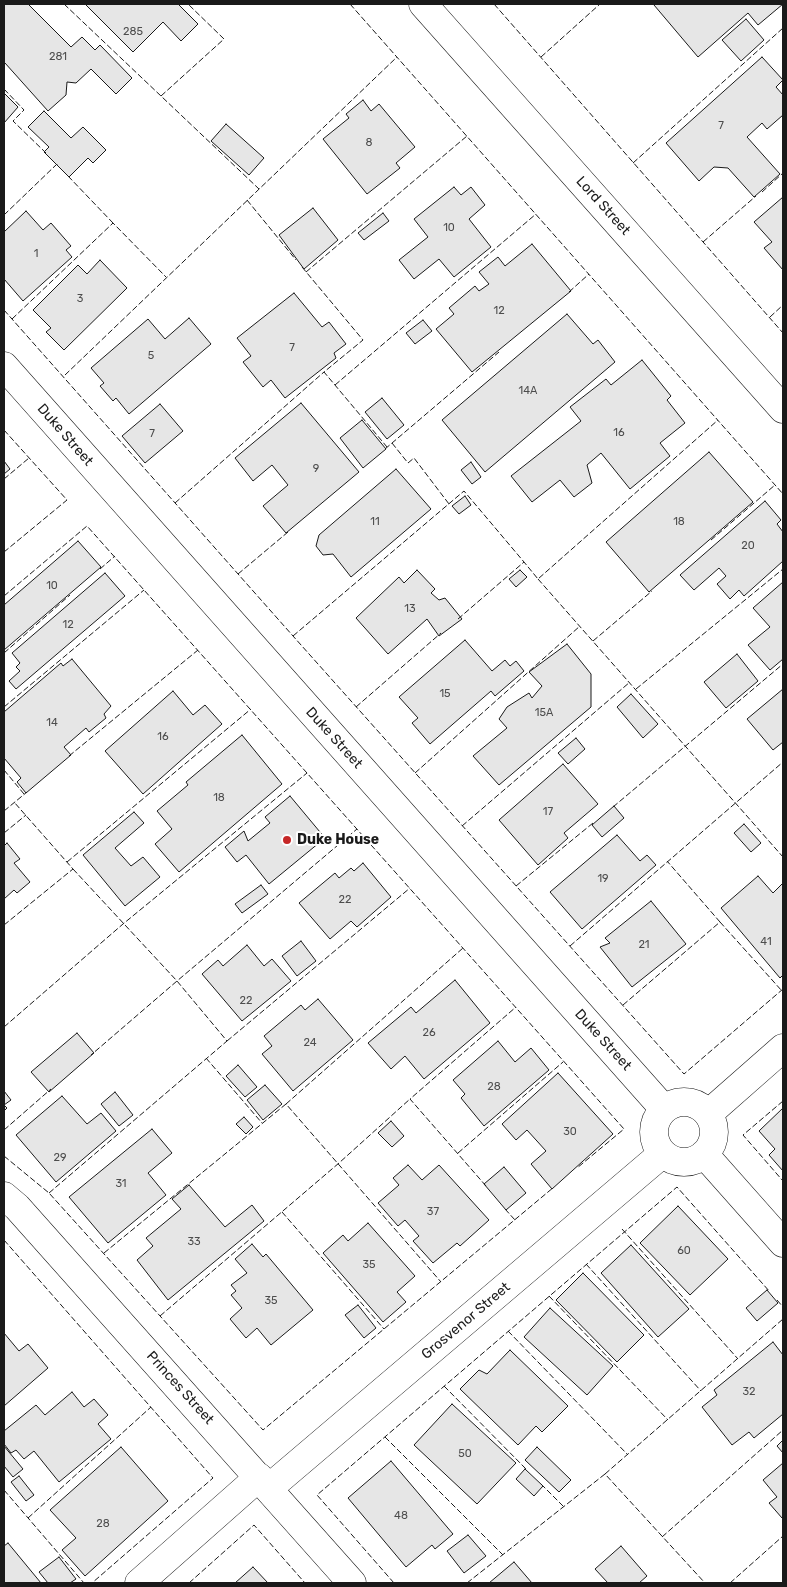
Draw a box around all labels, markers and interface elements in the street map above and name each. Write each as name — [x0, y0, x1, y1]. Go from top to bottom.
house number: 285 — [123, 25, 143, 39]
house number: 281 — [49, 50, 67, 64]
house number: 7 — [718, 119, 724, 133]
house number: 8 — [366, 136, 372, 150]
street label: Lord Street — [572, 173, 634, 239]
house number: 10 — [443, 221, 455, 235]
house number: 1 — [34, 247, 38, 261]
house number: 3 — [77, 292, 83, 306]
house number: 12 — [493, 304, 505, 318]
house number: 7 — [289, 341, 295, 355]
house number: 5 — [148, 349, 154, 363]
house number: 14A — [519, 384, 537, 398]
street label: Duke Street — [34, 401, 96, 469]
house number: 16 — [613, 426, 625, 440]
house number: 7 — [149, 427, 155, 441]
house number: 9 — [313, 462, 319, 476]
house number: 11 — [370, 515, 380, 529]
house number: 18 — [673, 515, 685, 529]
house number: 20 — [741, 539, 755, 553]
house number: 10 — [46, 579, 58, 593]
house number: 13 — [404, 602, 416, 616]
house number: 12 — [62, 618, 74, 632]
house number: 15 — [439, 687, 451, 701]
street label: Duke Street — [302, 704, 366, 772]
house number: 15A — [535, 706, 553, 720]
house number: 14 — [46, 716, 58, 730]
house number: 16 — [157, 730, 169, 744]
house number: 18 — [213, 791, 225, 805]
house number: 17 — [543, 805, 553, 819]
place label: Duke House — [297, 832, 379, 848]
marker: Duke House — [281, 834, 293, 846]
house number: 19 — [597, 872, 609, 886]
house number: 22 — [339, 893, 351, 907]
house number: 41 — [760, 935, 772, 949]
house number: 21 — [638, 938, 650, 952]
house number: 22 — [240, 994, 252, 1008]
street label: Duke Street — [571, 1006, 635, 1074]
house number: 26 — [422, 1026, 436, 1040]
house number: 24 — [303, 1036, 317, 1050]
house number: 28 — [487, 1080, 501, 1094]
house number: 30 — [563, 1125, 577, 1139]
house number: 29 — [54, 1151, 66, 1165]
house number: 31 — [115, 1177, 127, 1191]
house number: 37 — [427, 1205, 439, 1219]
house number: 33 — [187, 1235, 201, 1249]
house number: 60 — [677, 1244, 691, 1258]
house number: 35 — [362, 1258, 376, 1272]
street label: Grosvenor Street — [418, 1279, 514, 1363]
house number: 35 — [264, 1294, 278, 1308]
street label: Princes Street — [143, 1348, 217, 1428]
house number: 32 — [742, 1385, 756, 1399]
house number: 50 — [458, 1447, 472, 1461]
house number: 48 — [394, 1509, 408, 1523]
house number: 28 — [96, 1517, 110, 1531]

